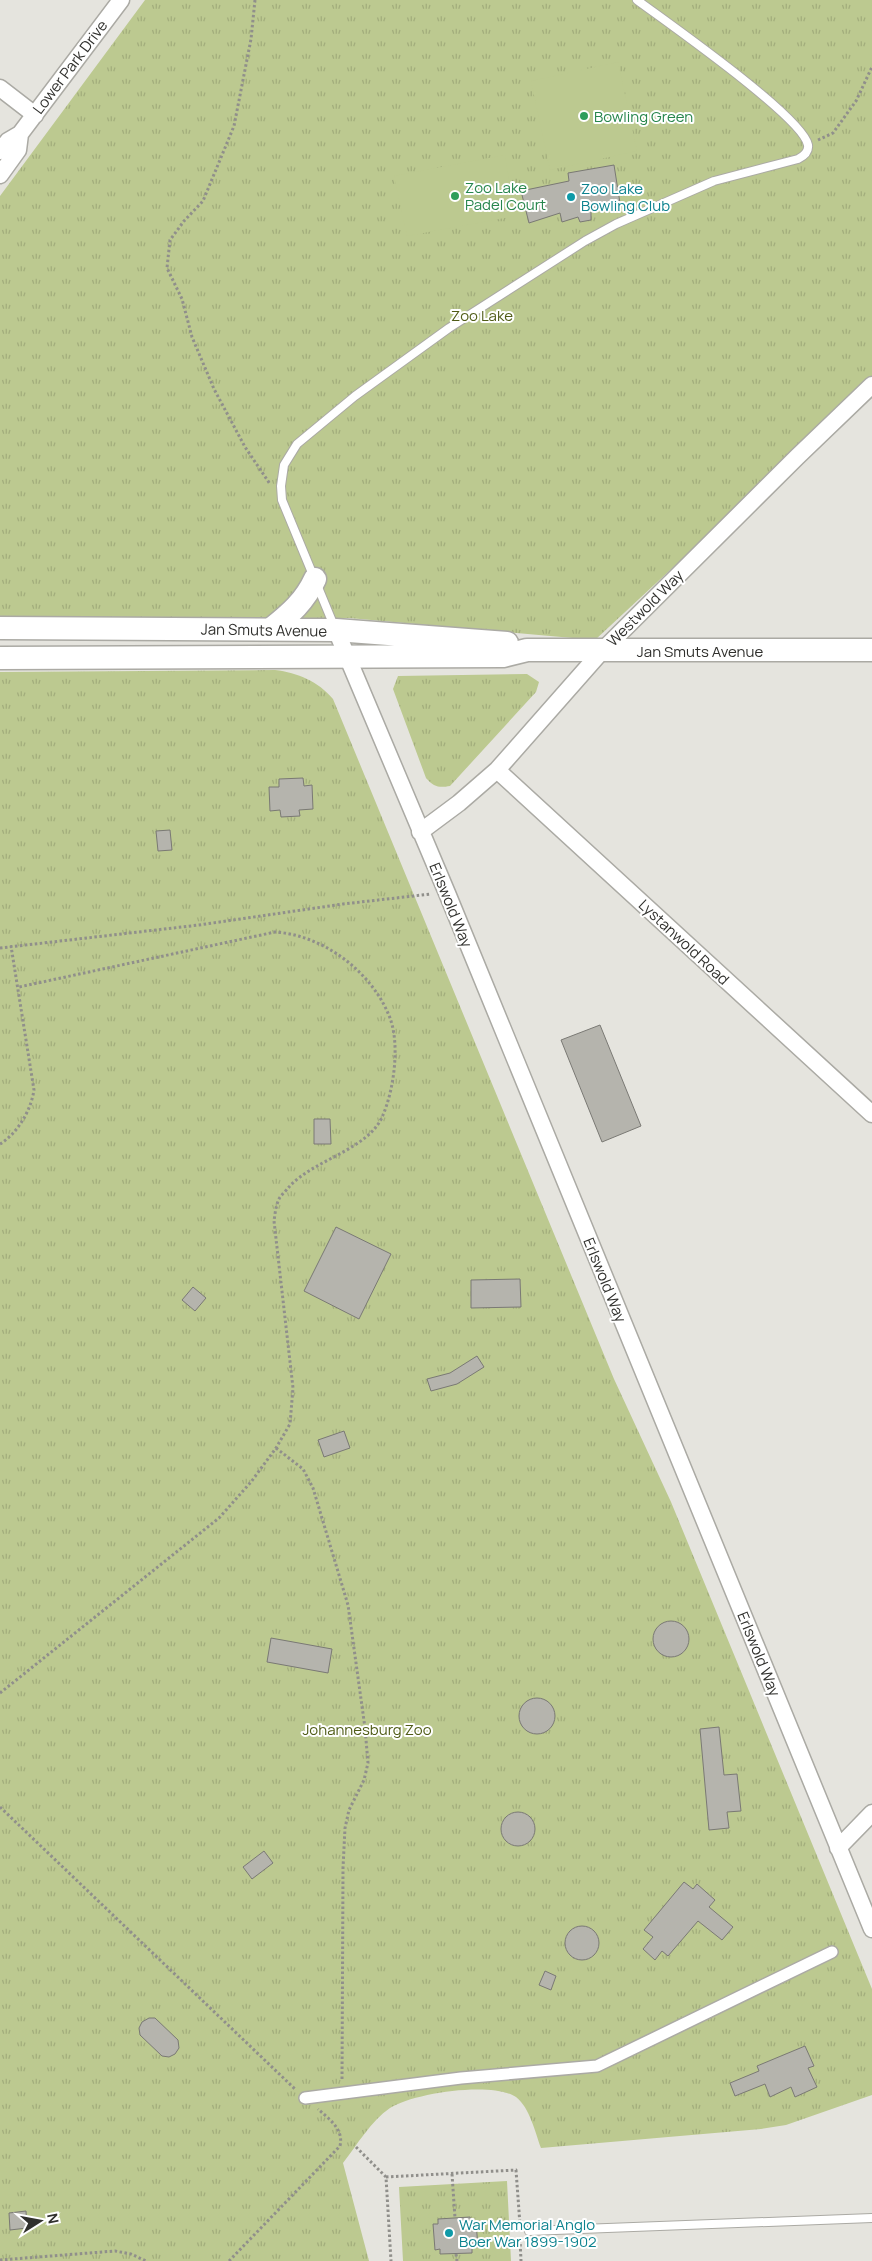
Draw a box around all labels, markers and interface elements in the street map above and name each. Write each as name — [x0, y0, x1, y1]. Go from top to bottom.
street label: Lower Park Drive — [28, 16, 112, 118]
place label: Bowling Green — [594, 106, 693, 127]
marker: Bowling Green — [578, 110, 590, 122]
place label: Zoo Lake Padel Court — [465, 177, 546, 215]
place label: Zoo Lake Bowling Club — [581, 178, 670, 216]
marker: Zoo Lake Padel Court — [449, 190, 461, 202]
marker: Zoo Lake Bowling Club — [565, 191, 577, 203]
park label: Zoo Lake — [451, 305, 513, 326]
street label: Westwold Way — [602, 565, 688, 651]
street label: Jan Smuts Avenue — [201, 618, 328, 642]
street label: Jan Smuts Avenue — [637, 641, 763, 662]
street label: Erlswold Way — [424, 859, 478, 951]
street label: Lystanwold Road — [634, 894, 734, 990]
street label: Erlswold Way — [578, 1234, 632, 1326]
street label: Erlswold Way — [732, 1608, 786, 1700]
park label: Johannesburg Zoo — [302, 1719, 432, 1740]
north arrow — [15, 2196, 65, 2246]
text: N — [43, 2212, 64, 2225]
place label: War Memorial Anglo Boer War 1899-1902 — [459, 2214, 597, 2252]
marker: War Memorial Anglo Boer War 1899-1902 — [443, 2227, 455, 2239]

